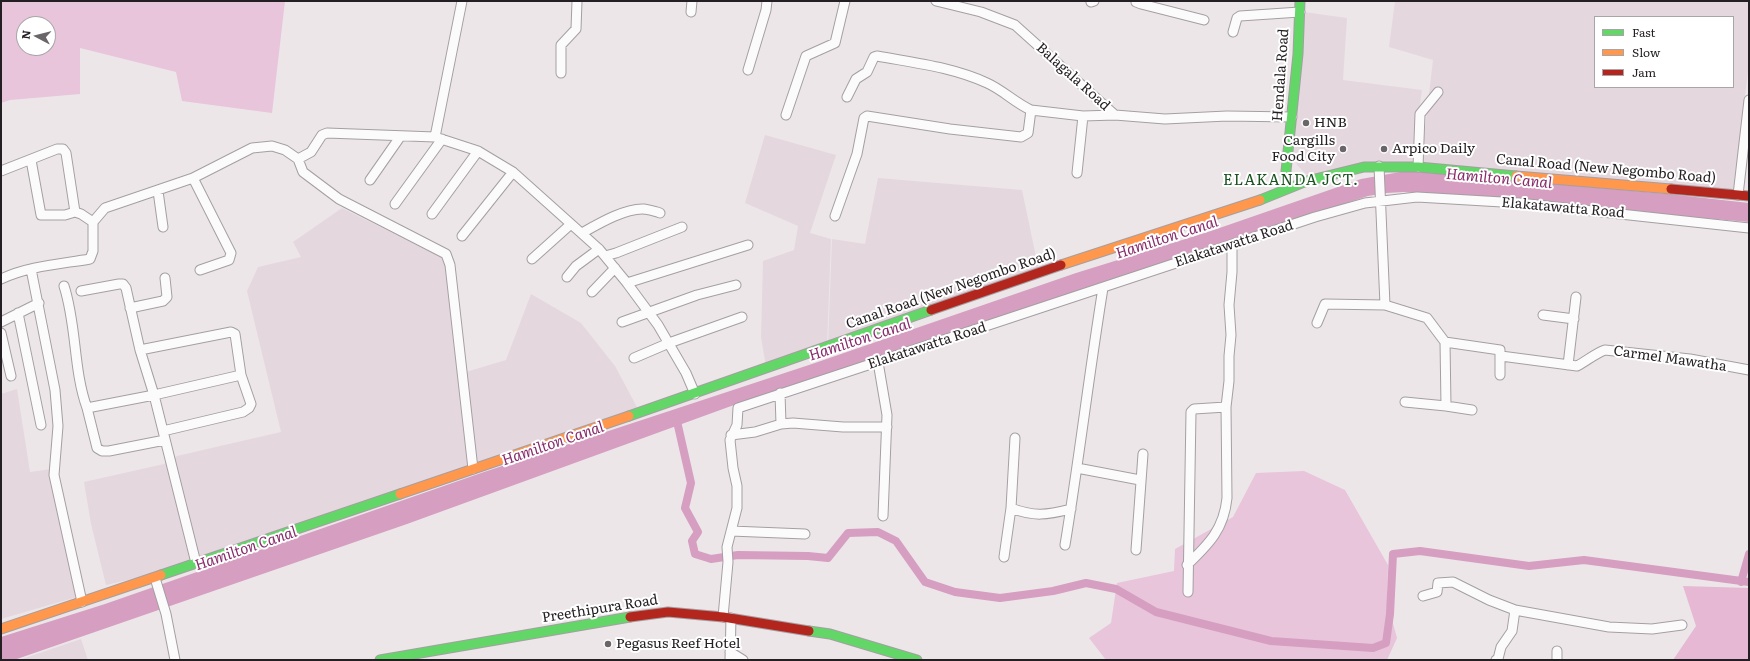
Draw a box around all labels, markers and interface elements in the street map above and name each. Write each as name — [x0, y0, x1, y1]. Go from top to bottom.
north arrow — [16, 16, 56, 56]
legend — [1594, 16, 1734, 88]
text: Fast — [1632, 23, 1655, 41]
street label: Hendala Road — [1269, 28, 1293, 122]
text: N — [17, 29, 34, 40]
street label: Balagala Road — [1033, 40, 1113, 114]
text: Slow — [1632, 43, 1660, 61]
text: Jam — [1632, 63, 1656, 81]
place label: HNB — [1314, 115, 1347, 131]
marker: HNB — [1301, 118, 1311, 128]
place label: Cargills Food City — [1271, 133, 1335, 166]
place label: Arpico Daily — [1392, 141, 1475, 157]
marker: Cargills Food City — [1338, 144, 1348, 154]
marker: Arpico Daily — [1379, 144, 1389, 154]
street label: Canal Road (New Negombo Road) — [1495, 151, 1717, 187]
water label: Hamilton Canal — [1445, 165, 1553, 193]
district label: ELAKANDA JCT. — [1223, 172, 1359, 190]
street label: Elakatawatta Road — [1501, 194, 1625, 222]
water label: Hamilton Canal — [1114, 213, 1220, 263]
street label: Elakatawatta Road — [1173, 217, 1295, 271]
street label: Canal Road (New Negombo Road) — [844, 245, 1058, 333]
water label: Hamilton Canal — [807, 315, 913, 365]
street label: Elakatawatta Road — [866, 319, 988, 373]
street label: Carmel Mawatha — [1612, 343, 1728, 375]
water label: Hamilton Canal — [500, 418, 606, 470]
water label: Hamilton Canal — [193, 523, 299, 575]
street label: Preethipura Road — [541, 592, 659, 626]
place label: Pegasus Reef Hotel — [616, 636, 740, 652]
marker: Pegasus Reef Hotel — [603, 639, 613, 649]

